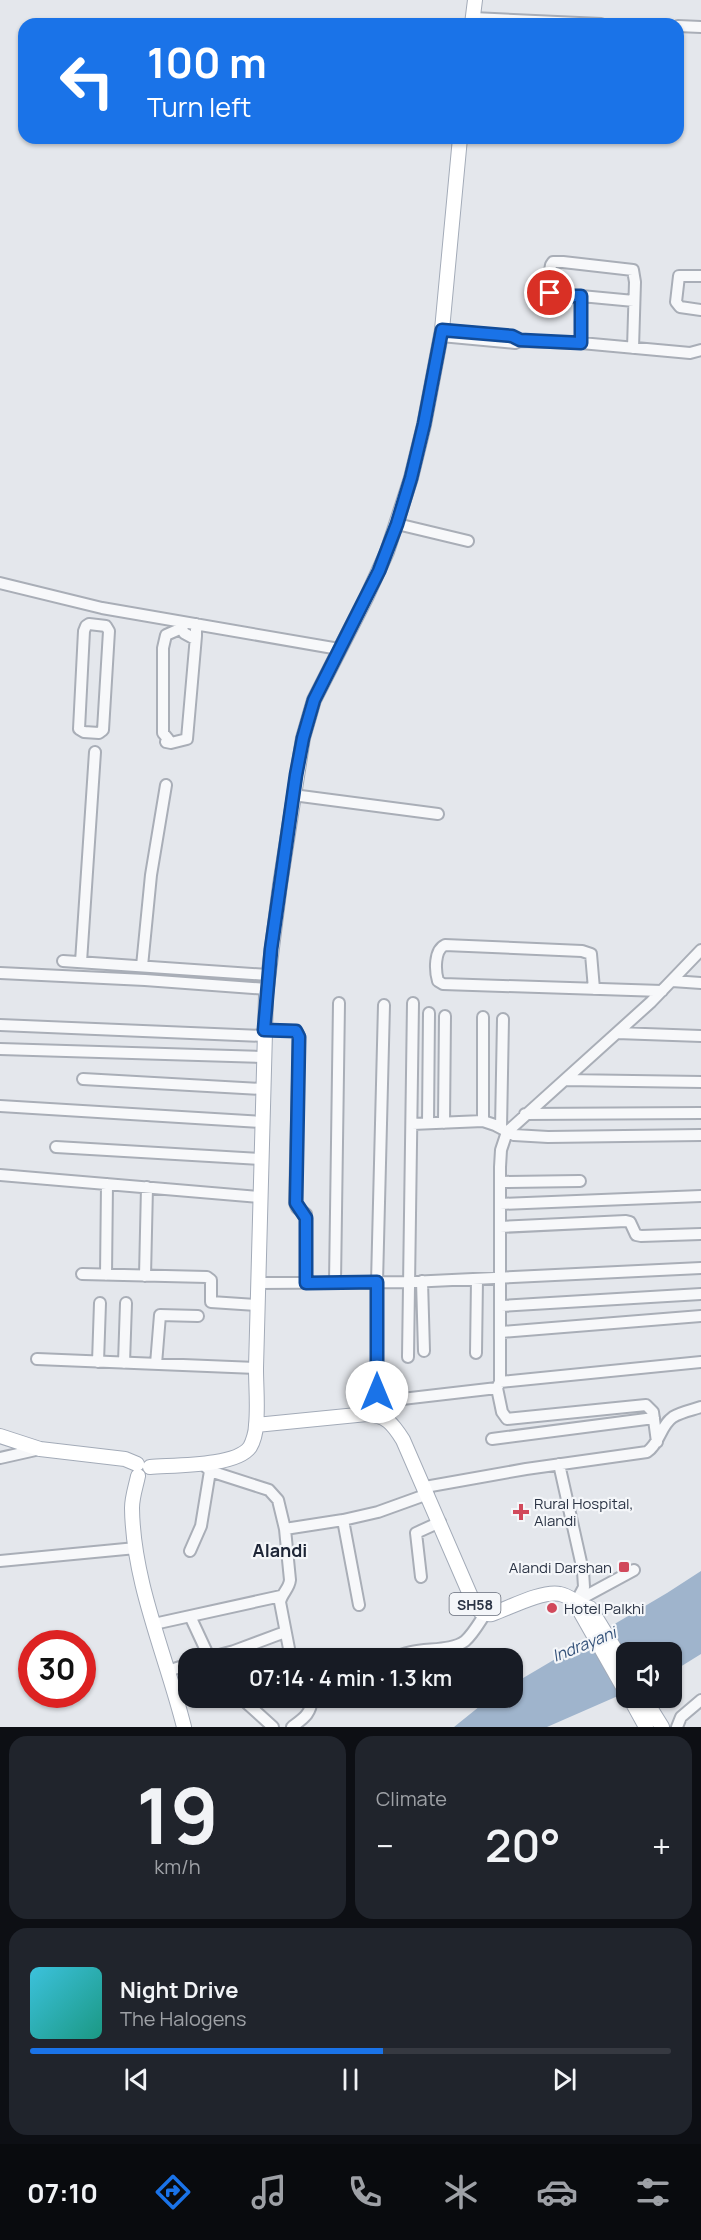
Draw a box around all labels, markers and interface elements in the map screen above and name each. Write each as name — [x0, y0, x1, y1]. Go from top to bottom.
text: 100 m — [147, 33, 267, 91]
icon: left — [48, 42, 126, 120]
text: Turn left — [147, 88, 251, 125]
pin — [524, 267, 575, 318]
icon: arrive — [533, 276, 566, 309]
position arrow — [345, 1360, 409, 1424]
place label: Rural Hospital, Alandi — [534, 1493, 633, 1531]
marker: Rural Hospital, Alandi — [512, 1503, 530, 1521]
district label: Alandi — [253, 1538, 307, 1562]
place label: Alandi Darshan — [509, 1557, 612, 1578]
marker: Alandi Darshan — [617, 1560, 631, 1574]
road number: SH58 — [450, 1593, 500, 1615]
place label: Hotel Palkhi — [564, 1598, 645, 1619]
marker: Hotel Palkhi — [545, 1601, 559, 1615]
water label: Indrayani — [549, 1620, 621, 1667]
speed limit sign: 30 — [18, 1630, 96, 1708]
map controls — [616, 1642, 682, 1708]
button: sound — [616, 1642, 682, 1708]
text: 07:14 · 4 min · 1.3 km — [249, 1663, 452, 1693]
text: 19 — [136, 1761, 219, 1867]
text: Climate — [376, 1785, 447, 1812]
text: 20° — [485, 1814, 561, 1876]
text: − — [376, 1823, 394, 1868]
text: + — [652, 1823, 671, 1868]
text: km/h — [154, 1853, 201, 1880]
text: Night Drive — [120, 1975, 239, 2005]
text: The Halogens — [120, 2005, 246, 2032]
icon: previous — [120, 2063, 153, 2096]
icon: pause — [334, 2063, 367, 2096]
icon: next — [548, 2063, 581, 2096]
icon: directions — [152, 2171, 194, 2213]
icon: music — [248, 2171, 290, 2213]
icon: phone — [344, 2171, 386, 2213]
icon: climate — [440, 2171, 482, 2213]
icon: car — [536, 2171, 578, 2213]
icon: filters — [632, 2171, 674, 2213]
text: 07:10 — [27, 2174, 98, 2211]

